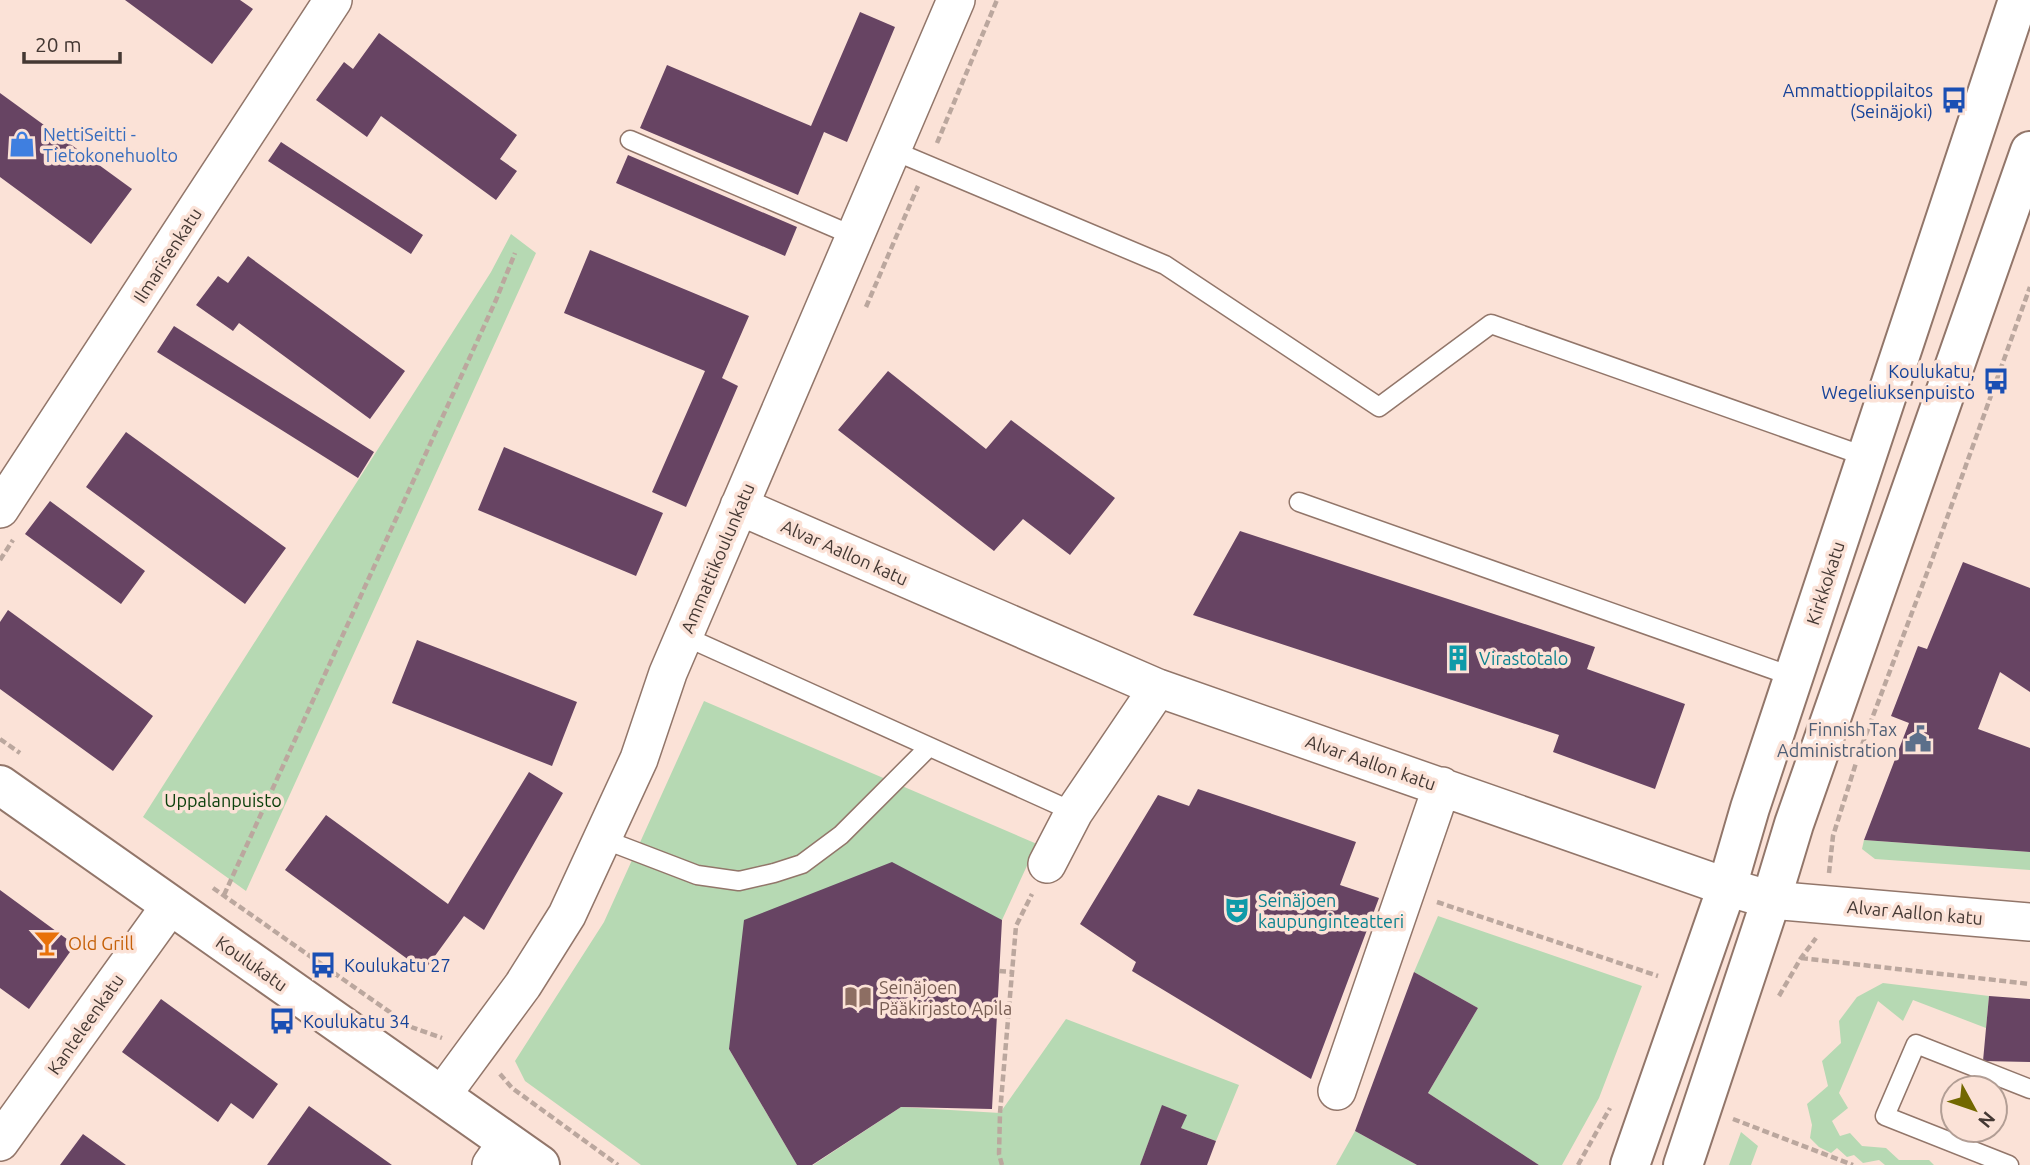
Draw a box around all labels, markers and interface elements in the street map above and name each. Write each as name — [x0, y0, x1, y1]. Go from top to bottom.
scale bar — [24, 21, 121, 65]
text: 20 m — [35, 32, 82, 56]
place label: Ammattioppilaitos (Seinäjoki) — [1783, 80, 1933, 122]
bus stop icon: Ammattioppilaitos (Seinäjoki) — [1939, 85, 1969, 115]
place label: NettiSeitti - Tietokonehuolto — [43, 124, 178, 165]
shop icon: NettiSeitti - Tietokonehuolto — [7, 129, 37, 159]
street label: Ilmarisenkatu — [129, 204, 205, 306]
place label: Koulukatu, Wegeliuksenpuisto — [1821, 361, 1975, 402]
bus stop icon: Koulukatu, Wegeliuksenpuisto — [1981, 366, 2011, 396]
street label: Ammattikoulunkatu — [676, 480, 758, 636]
street label: Alvar Aallon katu — [779, 515, 911, 589]
street label: Kirkkokatu — [1802, 539, 1848, 627]
building icon: Virastotalo — [1443, 643, 1473, 673]
place label: Virastotalo — [1479, 648, 1568, 668]
place label: Finnish Tax Administration — [1777, 719, 1897, 760]
public building icon: Finnish Tax Administration — [1903, 724, 1933, 754]
street label: Alvar Aallon katu — [1303, 730, 1439, 794]
park label: Uppalanpuisto — [164, 790, 282, 810]
place label: Seinäjoen kaupunginteatteri — [1258, 890, 1404, 931]
theatre icon: Seinäjoen kaupunginteatteri — [1222, 895, 1252, 925]
street label: Alvar Aallon katu — [1846, 896, 1984, 928]
bar icon: Old Grill — [32, 928, 62, 958]
street label: Koulukatu — [213, 931, 291, 995]
place label: Old Grill — [68, 933, 134, 953]
bus stop icon: Koulukatu 27 — [308, 950, 338, 980]
place label: Koulukatu 27 — [344, 955, 451, 975]
street label: Kanteleenkatu — [43, 970, 127, 1078]
place label: Seinäjoen Pääkirjasto Apila — [879, 977, 1012, 1018]
library icon: Seinäjoen Pääkirjasto Apila — [843, 982, 873, 1012]
bus stop icon: Koulukatu 34 — [267, 1006, 297, 1036]
place label: Koulukatu 34 — [303, 1011, 410, 1031]
north arrow — [1939, 1074, 2009, 1144]
text: N — [1974, 1107, 2000, 1132]

